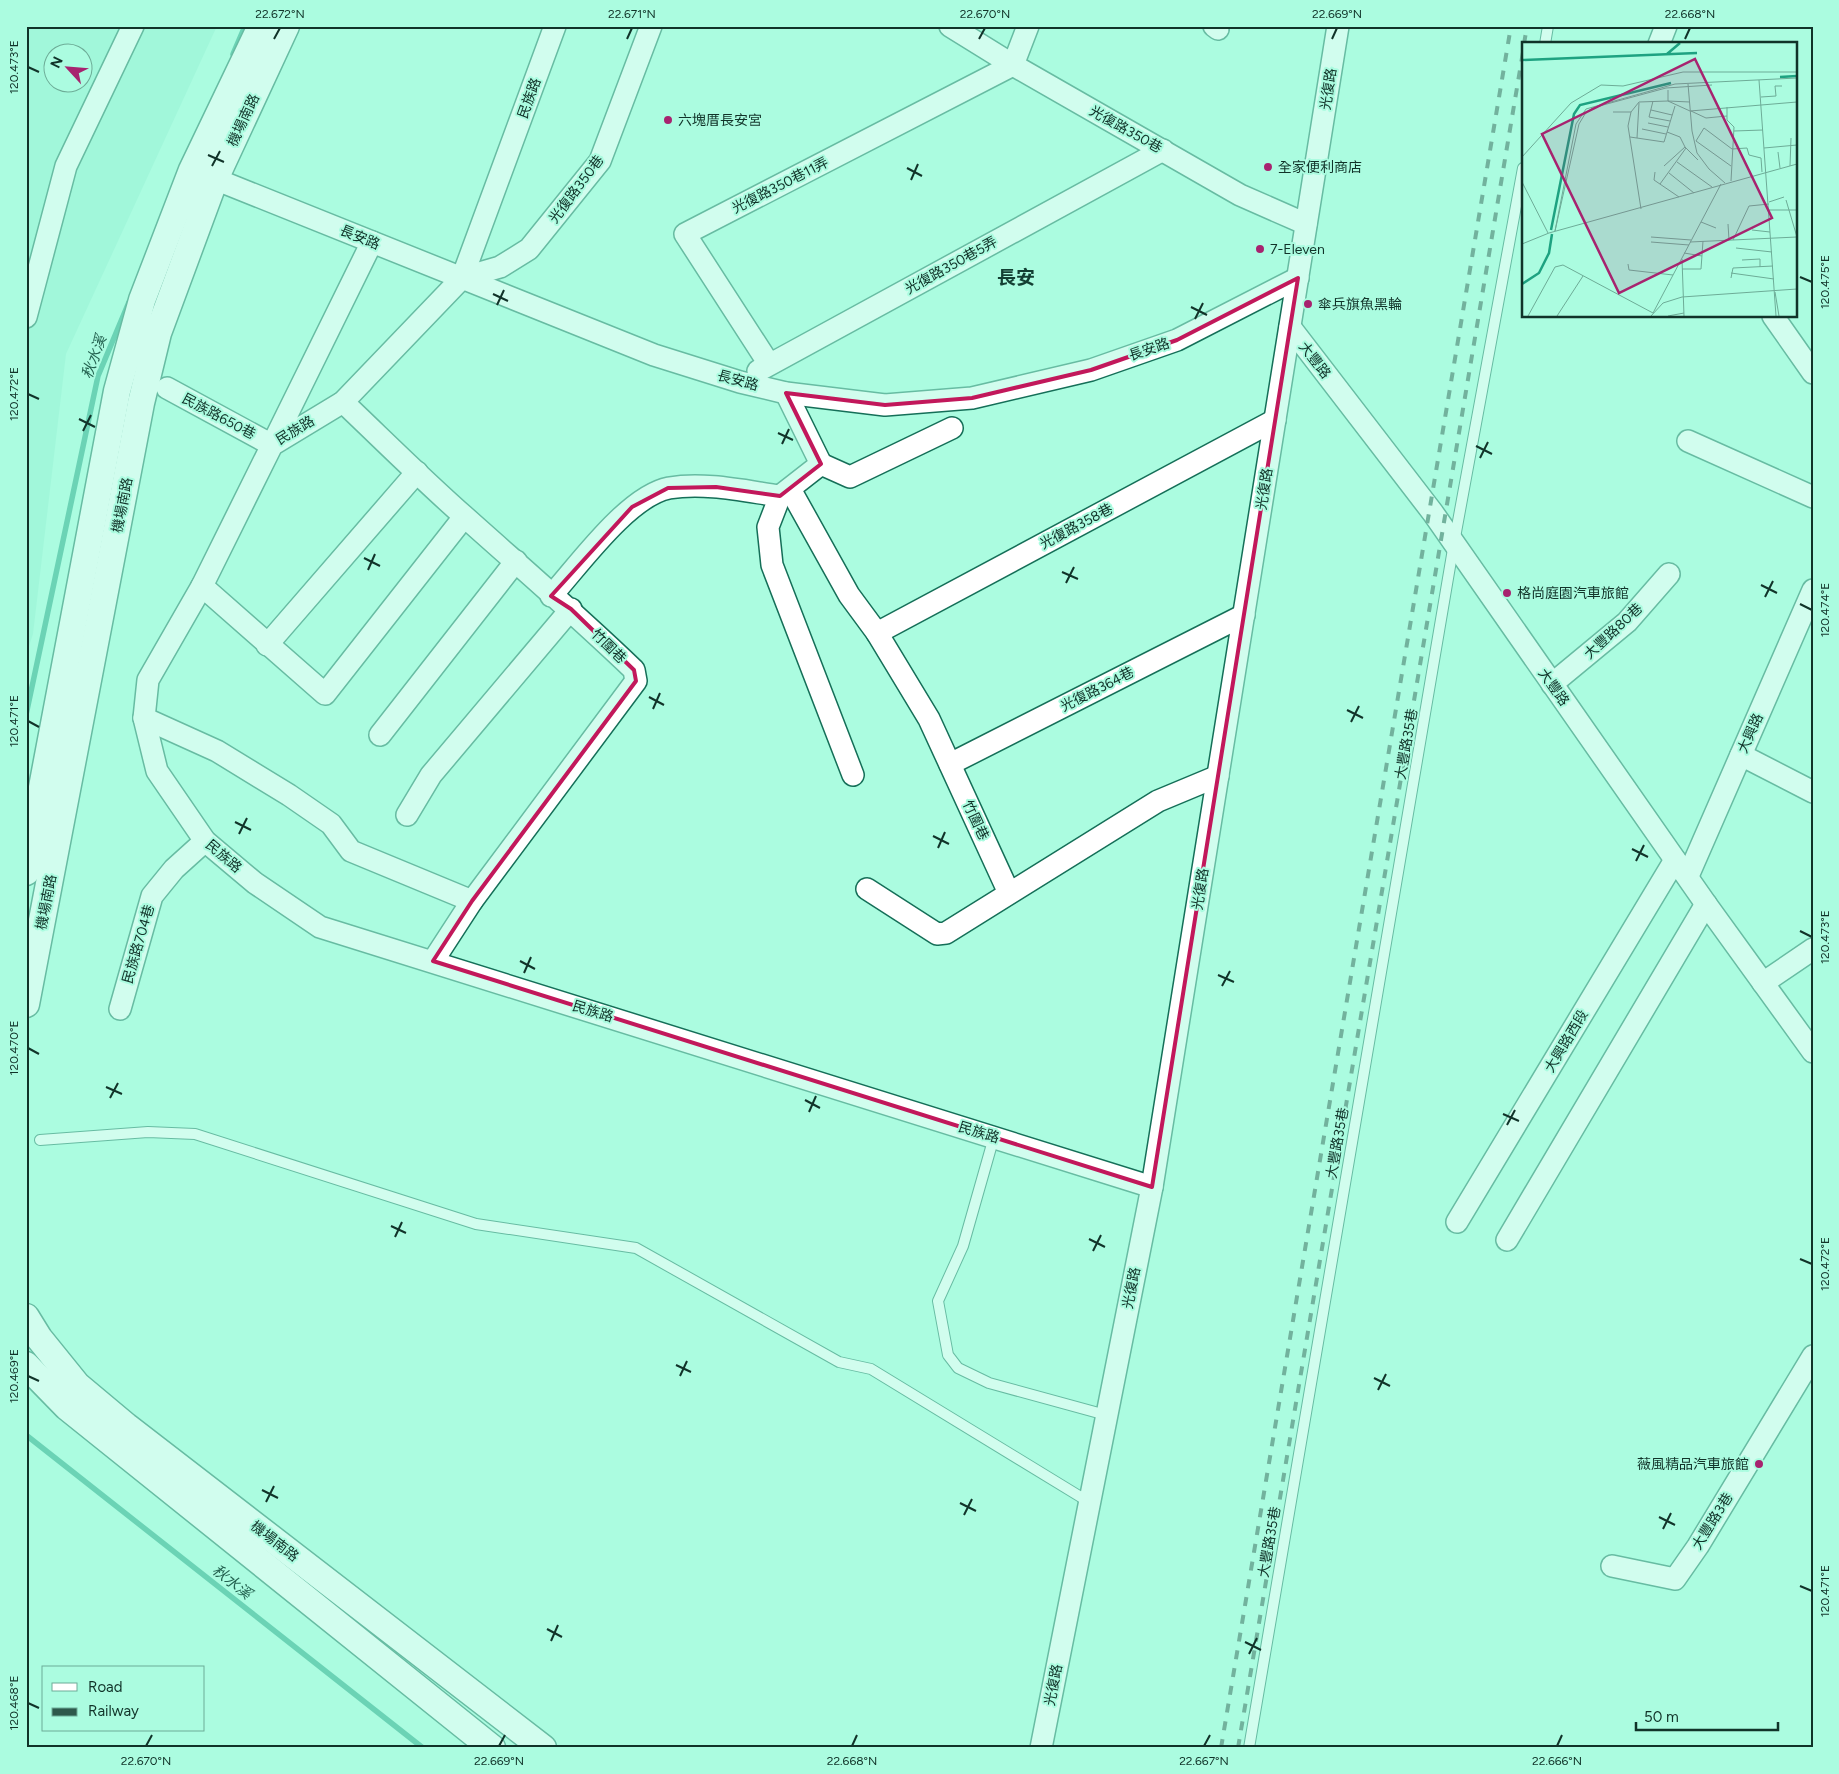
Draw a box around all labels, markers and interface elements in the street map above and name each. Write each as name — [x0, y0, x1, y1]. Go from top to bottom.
text: 22.672°N — [255, 7, 305, 21]
text: 22.671°N — [608, 7, 656, 21]
text: 22.670°N — [960, 7, 1010, 21]
text: 22.669°N — [1312, 7, 1362, 21]
text: 22.668°N — [1665, 7, 1715, 21]
text: 120.473°E — [7, 40, 21, 94]
north arrow — [42, 42, 92, 92]
inset map — [1522, 42, 1796, 318]
text: N — [47, 54, 67, 71]
street label: 光復路 — [1317, 67, 1340, 111]
street label: 民族路 — [514, 76, 545, 121]
street label: 機場南路 — [224, 91, 263, 149]
street label: 光復路350巷 — [1086, 102, 1165, 156]
place label: 六塊厝長安宮 — [678, 112, 762, 129]
marker: 六塊厝長安宮 — [662, 114, 674, 126]
street label: 光復路350巷 — [545, 152, 607, 227]
street label: 光復路350巷11弄 — [729, 154, 831, 217]
place label: 全家便利商店 — [1278, 159, 1362, 176]
marker: 全家便利商店 — [1262, 161, 1274, 173]
street label: 長安路 — [337, 222, 382, 253]
street label: 光復路350巷5弄 — [902, 233, 1000, 298]
place label: 7-Eleven — [1270, 241, 1325, 258]
marker: 7-Eleven — [1254, 243, 1266, 255]
text: 120.475°E — [1818, 255, 1832, 309]
district label: 長安 — [997, 266, 1035, 289]
place label: 傘兵旗魚黑輪 — [1318, 296, 1402, 313]
marker: 傘兵旗魚黑輪 — [1302, 298, 1314, 310]
water label: 秋水溪 — [78, 331, 111, 381]
street label: 長安路 — [1127, 335, 1172, 364]
street label: 大豐路 — [1295, 339, 1334, 382]
text: 120.472°E — [7, 367, 21, 421]
street label: 長安路 — [715, 367, 760, 394]
street label: 民族路650巷 — [179, 390, 258, 443]
street label: 民族路 — [273, 412, 318, 449]
street label: 光復路 — [1253, 467, 1276, 511]
street label: 機場南路 — [109, 476, 136, 534]
street label: 光復路358巷 — [1037, 500, 1116, 553]
text: 120.474°E — [1818, 583, 1832, 637]
place label: 格尚庭園汽車旅館 — [1517, 585, 1629, 602]
marker: 格尚庭園汽車旅館 — [1501, 587, 1513, 599]
street label: 大豐路80巷 — [1581, 600, 1646, 663]
street label: 竹圍巷 — [588, 626, 630, 667]
street label: 光復路364巷 — [1058, 664, 1137, 715]
street label: 大豐路 — [1535, 665, 1573, 709]
text: 120.471°E — [7, 695, 21, 747]
street label: 大豐路35巷 — [1392, 707, 1421, 781]
street label: 大興路 — [1734, 711, 1767, 756]
street label: 竹圍巷 — [959, 798, 992, 843]
street label: 民族路 — [202, 836, 245, 877]
street label: 光復路 — [1189, 867, 1212, 911]
street label: 機場南路 — [33, 873, 60, 931]
street label: 民族路704巷 — [119, 903, 158, 986]
text: 120.473°E — [1818, 910, 1832, 964]
street label: 民族路 — [570, 997, 615, 1026]
street label: 大興路西段 — [1541, 1007, 1592, 1076]
text: 120.470°E — [7, 1021, 21, 1075]
street label: 大豐路35巷 — [1323, 1106, 1352, 1180]
street label: 民族路 — [956, 1118, 1001, 1147]
text: 120.472°E — [1818, 1237, 1832, 1291]
street label: 光復路 — [1119, 1266, 1144, 1310]
text: 120.469°E — [7, 1349, 21, 1403]
place label: 薇風精品汽車旅館 — [1637, 1456, 1749, 1473]
marker: 薇風精品汽車旅館 — [1753, 1458, 1765, 1470]
street label: 大豐路3巷 — [1688, 1490, 1736, 1553]
street label: 大豐路35巷 — [1255, 1505, 1284, 1579]
street label: 機場南路 — [247, 1517, 302, 1565]
water label: 秋水溪 — [209, 1561, 257, 1604]
text: 120.471°E — [1818, 1565, 1832, 1617]
street label: 光復路 — [1041, 1663, 1066, 1707]
legend — [42, 1666, 205, 1732]
text: 120.468°E — [7, 1676, 21, 1731]
text: Road — [88, 1678, 123, 1696]
scale bar — [1636, 1699, 1779, 1731]
text: Railway — [88, 1702, 139, 1720]
text: 50 m — [1644, 1708, 1679, 1726]
text: 22.670°N — [121, 1754, 171, 1768]
text: 22.669°N — [474, 1754, 524, 1768]
text: 22.668°N — [827, 1754, 877, 1768]
text: 22.667°N — [1179, 1754, 1229, 1768]
text: 22.666°N — [1532, 1754, 1582, 1768]

